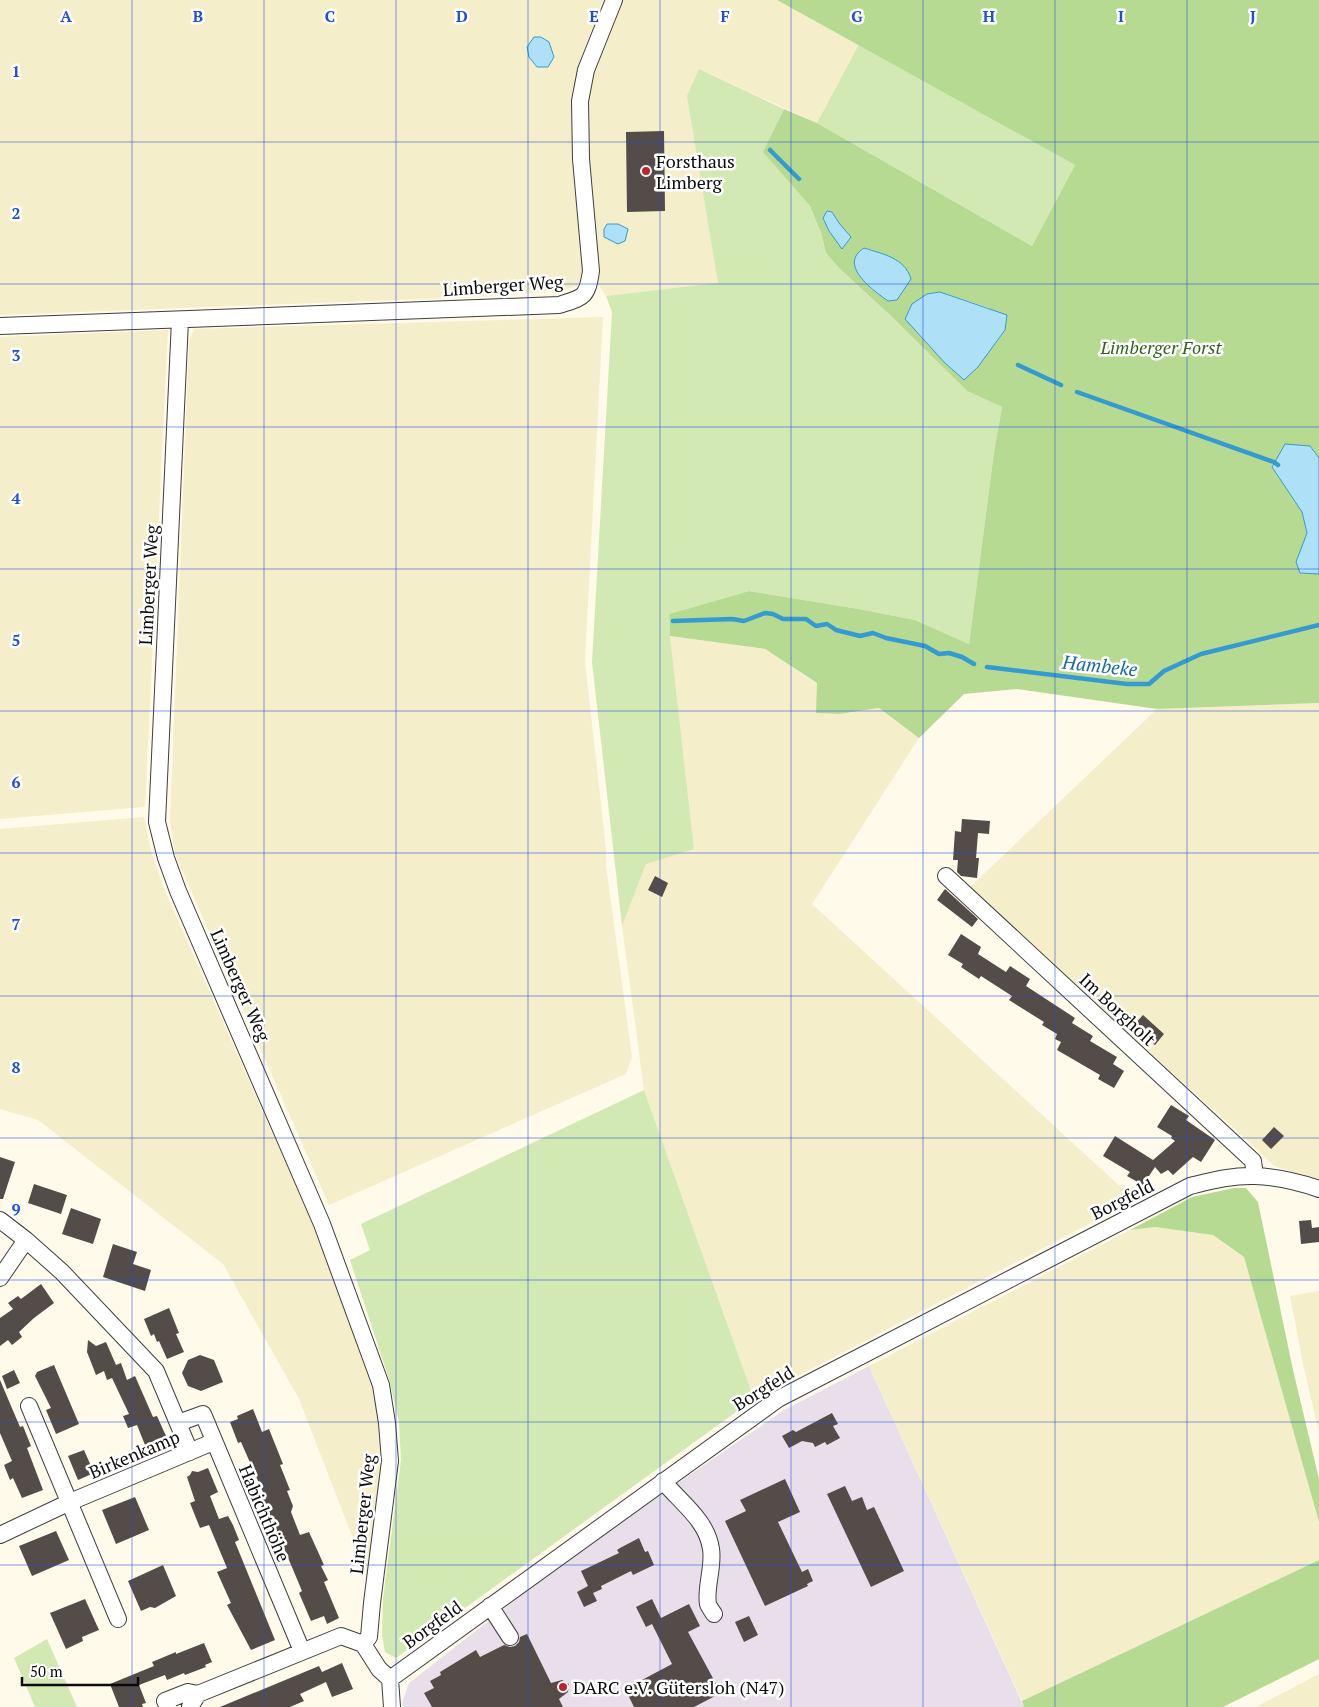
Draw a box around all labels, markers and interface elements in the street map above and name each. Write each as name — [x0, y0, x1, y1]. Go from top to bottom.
text: A — [60, 5, 72, 27]
text: B — [193, 5, 203, 27]
text: C — [325, 5, 335, 27]
text: D — [456, 5, 468, 27]
text: E — [589, 5, 599, 27]
text: F — [720, 5, 730, 27]
text: G — [851, 5, 863, 27]
text: H — [983, 5, 995, 27]
text: I — [1118, 5, 1124, 27]
text: J — [1250, 5, 1256, 27]
text: 1 — [11, 60, 21, 82]
place label: Forsthaus Limberg — [656, 149, 735, 194]
marker: Forsthaus Limberg — [640, 165, 652, 177]
text: 2 — [11, 202, 21, 224]
street label: Limberger Weg — [442, 269, 565, 301]
park label: Limberger Forst — [1099, 335, 1223, 359]
text: 3 — [11, 344, 21, 366]
text: 4 — [11, 487, 21, 509]
street label: Limberger Weg — [133, 524, 163, 646]
text: 5 — [11, 629, 21, 651]
water label: Hambeke — [1060, 649, 1139, 681]
text: 6 — [11, 771, 21, 793]
text: 7 — [11, 913, 21, 935]
street label: Limberger Weg — [206, 925, 277, 1045]
street label: Im Borgholt — [1075, 967, 1162, 1051]
text: 8 — [11, 1056, 21, 1078]
street label: Borgfeld — [1086, 1173, 1158, 1225]
text: 9 — [11, 1198, 21, 1220]
street label: Borgfeld — [728, 1360, 798, 1416]
street label: Birkenkamp — [85, 1424, 183, 1484]
street label: Limberger Weg — [344, 1452, 380, 1575]
street label: Habichthöhe — [234, 1461, 296, 1565]
street label: Borgfeld — [398, 1594, 466, 1654]
scale bar — [22, 1654, 139, 1686]
text: 50 m — [30, 1661, 63, 1681]
place label: DARC e.V. Gütersloh (N47) — [573, 1675, 784, 1699]
marker: DARC e.V. Gütersloh (N47) — [557, 1681, 569, 1693]

